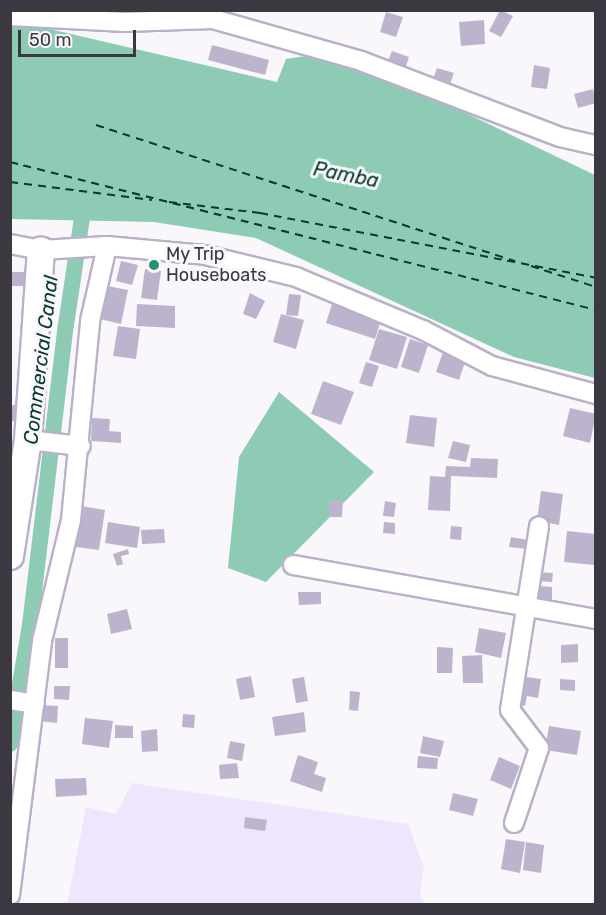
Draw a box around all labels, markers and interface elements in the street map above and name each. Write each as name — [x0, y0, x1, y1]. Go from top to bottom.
scale bar — [21, 18, 140, 56]
text: 50 m — [29, 29, 72, 51]
water label: Pamba — [311, 157, 381, 193]
place label: My Trip Houseboats — [166, 244, 266, 286]
marker: My Trip Houseboats — [147, 258, 161, 272]
water label: Commercial Canal — [19, 274, 63, 446]

